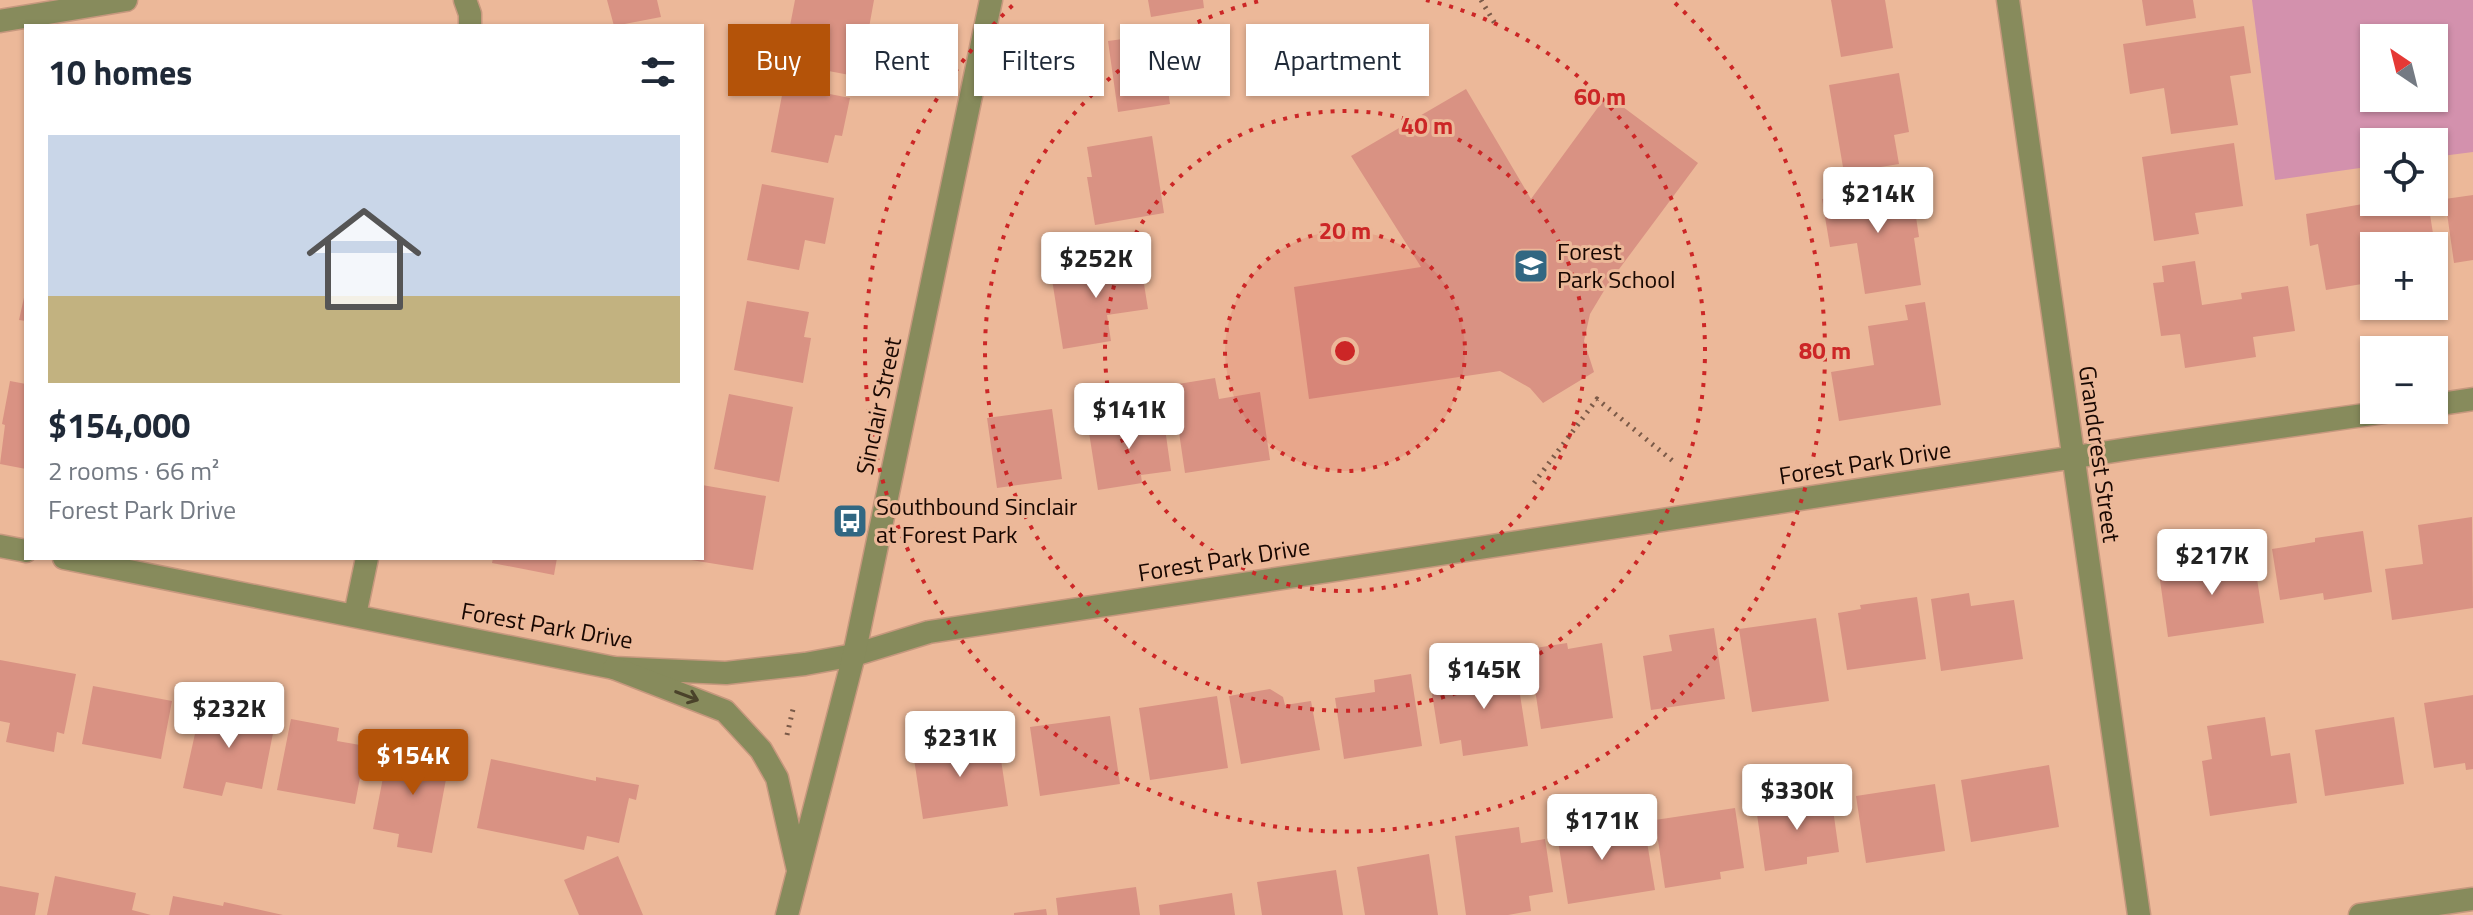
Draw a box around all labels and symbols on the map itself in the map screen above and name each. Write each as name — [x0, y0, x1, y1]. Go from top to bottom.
north arrow — [2360, 24, 2448, 112]
text: 60 m — [1574, 78, 1626, 114]
text: 40 m — [1401, 107, 1453, 143]
pin: $214K — [1822, 167, 1934, 235]
text: 20 m — [1319, 212, 1371, 248]
pin: $252K — [1040, 232, 1152, 300]
place label: Forest Park School — [1557, 233, 1675, 297]
school or university icon: Forest Park School — [1512, 247, 1550, 285]
text: 80 m — [1799, 332, 1851, 368]
street label: Sinclair Street — [846, 333, 910, 478]
centre of rings — [1331, 337, 1359, 365]
street label: Grandcrest Street — [2070, 363, 2130, 545]
pin: $141K — [1073, 383, 1185, 451]
street label: Forest Park Drive — [1776, 431, 1953, 493]
place label: Southbound Sinclair at Forest Park — [876, 488, 1077, 552]
bus stop icon: Southbound Sinclair at Forest Park — [831, 502, 869, 540]
street label: Forest Park Drive — [1135, 528, 1312, 590]
pin: $217K — [2156, 529, 2268, 597]
street label: Forest Park Drive — [459, 592, 636, 658]
pin: $145K — [1428, 643, 1540, 711]
pin: $232K — [173, 682, 285, 750]
one-way arrow — [674, 690, 699, 704]
pin: $231K — [904, 711, 1016, 779]
pin: $154K — [357, 729, 469, 797]
pin: $330K — [1741, 764, 1853, 832]
pin: $171K — [1546, 794, 1658, 862]

